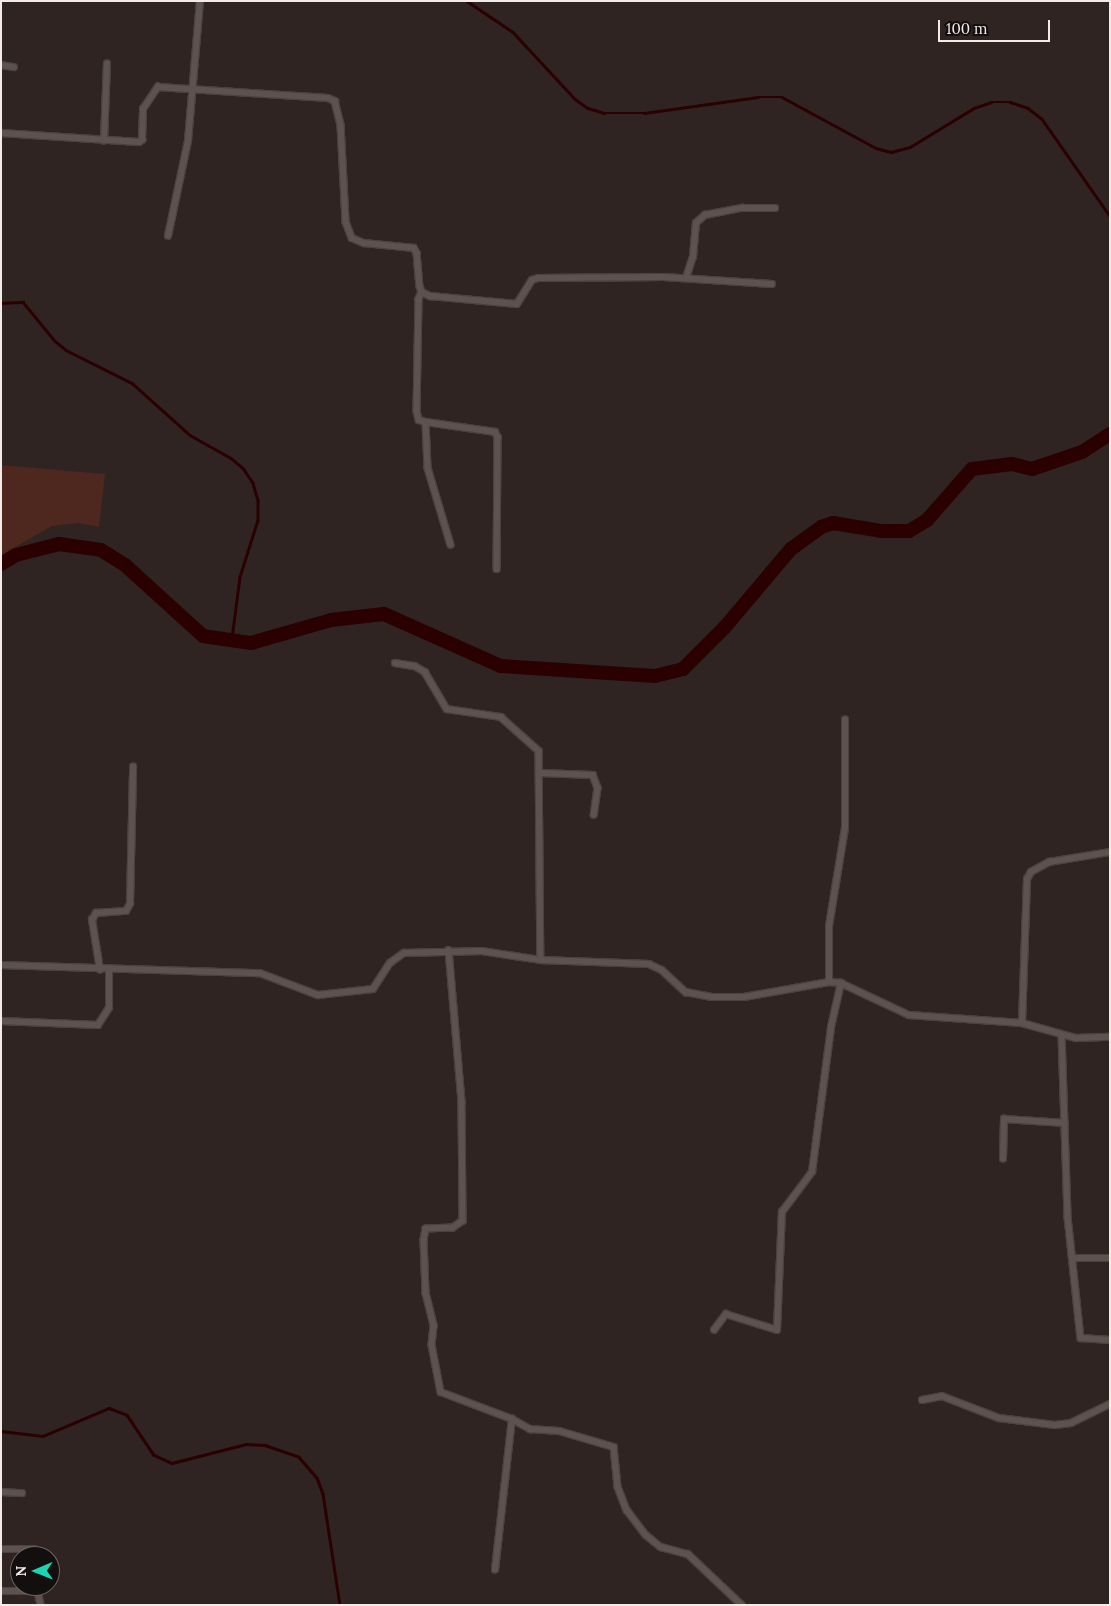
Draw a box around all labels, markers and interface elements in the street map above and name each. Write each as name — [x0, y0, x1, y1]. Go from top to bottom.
scale bar — [941, 10, 1054, 42]
text: 100 m — [946, 19, 987, 38]
north arrow — [10, 1546, 60, 1596]
text: N — [12, 1566, 30, 1577]

